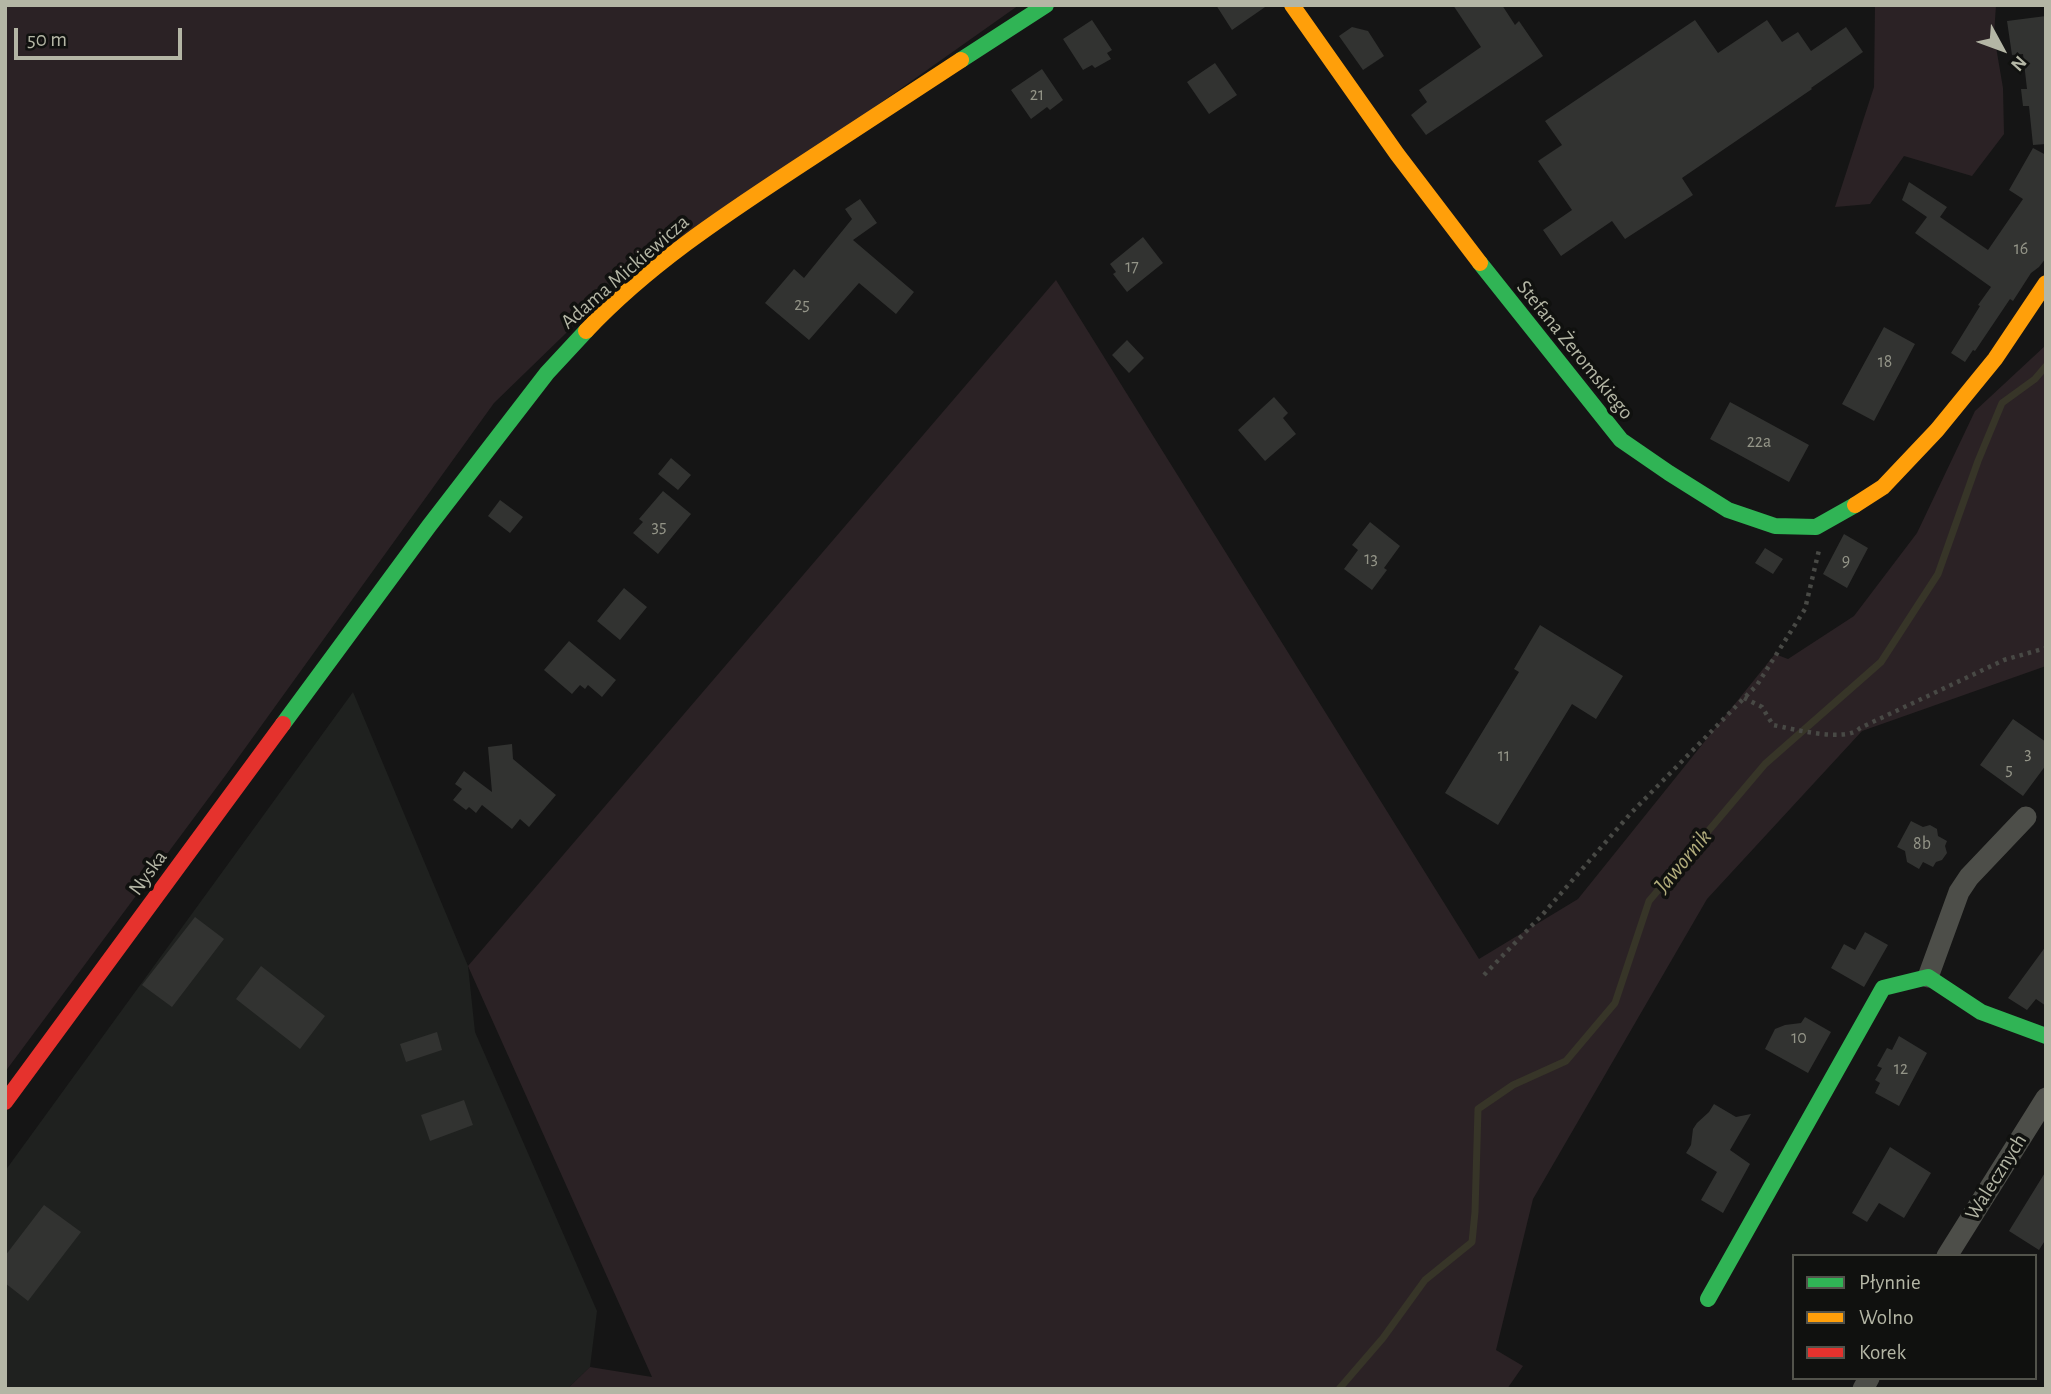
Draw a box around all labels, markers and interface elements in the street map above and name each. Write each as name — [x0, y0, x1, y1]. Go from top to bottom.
scale bar — [18, 14, 186, 58]
north arrow — [1967, 14, 2037, 84]
text: 50 m — [27, 29, 67, 50]
text: N — [2007, 52, 2030, 74]
house number: 21 — [1030, 84, 1044, 106]
street label: Adama Mickiewicza — [556, 209, 694, 335]
house number: 16 — [2014, 238, 2028, 260]
house number: 17 — [1125, 256, 1139, 278]
street label: Stefana Żeromskiego — [1511, 275, 1639, 425]
house number: 25 — [794, 294, 810, 316]
house number: 18 — [1878, 351, 1892, 373]
house number: 22a — [1747, 431, 1771, 453]
house number: 35 — [652, 516, 666, 538]
house number: 13 — [1364, 548, 1378, 570]
house number: 9 — [1842, 550, 1850, 572]
house number: 3 — [2024, 743, 2032, 765]
house number: 11 — [1498, 745, 1510, 767]
house number: 5 — [2005, 759, 2013, 781]
water label: Jawornik — [1648, 823, 1718, 899]
house number: 8b — [1913, 833, 1931, 855]
street label: Nyska — [123, 846, 173, 900]
house number: 10 — [1791, 1027, 1807, 1049]
house number: 12 — [1894, 1058, 1908, 1080]
street label: Walecznych — [1960, 1129, 2032, 1225]
legend — [1792, 1254, 2037, 1380]
text: Płynnie — [1859, 1272, 1921, 1293]
text: Wolno — [1859, 1307, 1913, 1328]
text: Korek — [1859, 1342, 1906, 1363]

